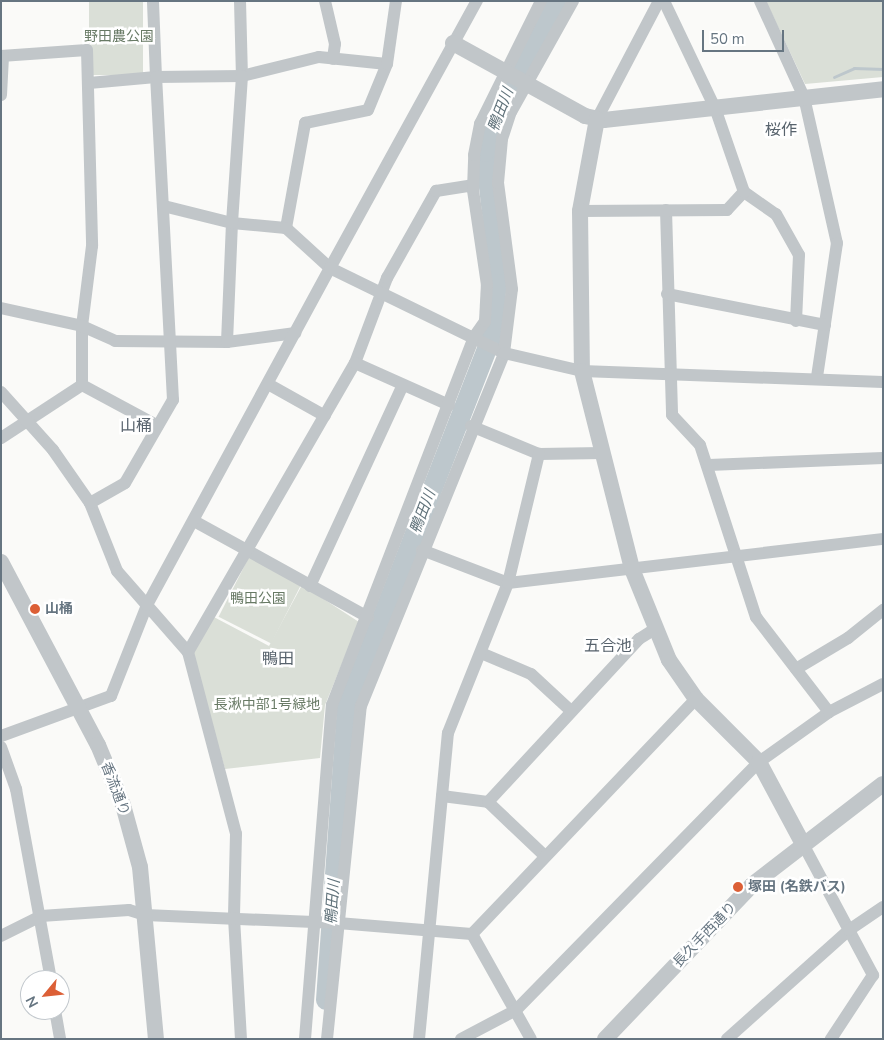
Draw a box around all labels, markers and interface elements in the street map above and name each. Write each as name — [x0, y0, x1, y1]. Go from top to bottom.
scale bar — [704, 20, 786, 52]
park label: 野田農公園 — [84, 29, 154, 45]
text: 50 m — [710, 29, 745, 49]
water label: 鴨田川 — [485, 86, 517, 134]
district label: 桜作 — [765, 120, 797, 140]
district label: 山桶 — [120, 416, 152, 436]
water label: 鴨田川 — [407, 488, 439, 536]
park label: 鴨田公園 — [230, 591, 286, 607]
place label: 山桶 — [45, 601, 73, 617]
marker: 山桶 — [29, 603, 41, 615]
district label: 五合池 — [584, 636, 632, 656]
district label: 鴨田 — [262, 649, 294, 669]
park label: 長湫中部1号緑地 — [214, 697, 320, 713]
street label: 香流通り — [97, 760, 133, 818]
water label: 鴨田川 — [322, 879, 344, 925]
place label: 塚田 (名鉄バス) — [748, 879, 846, 895]
marker: 塚田 (名鉄バス) — [732, 881, 744, 893]
street label: 長久手西通り — [670, 899, 740, 971]
north arrow — [20, 970, 70, 1020]
text: N — [21, 993, 43, 1011]

